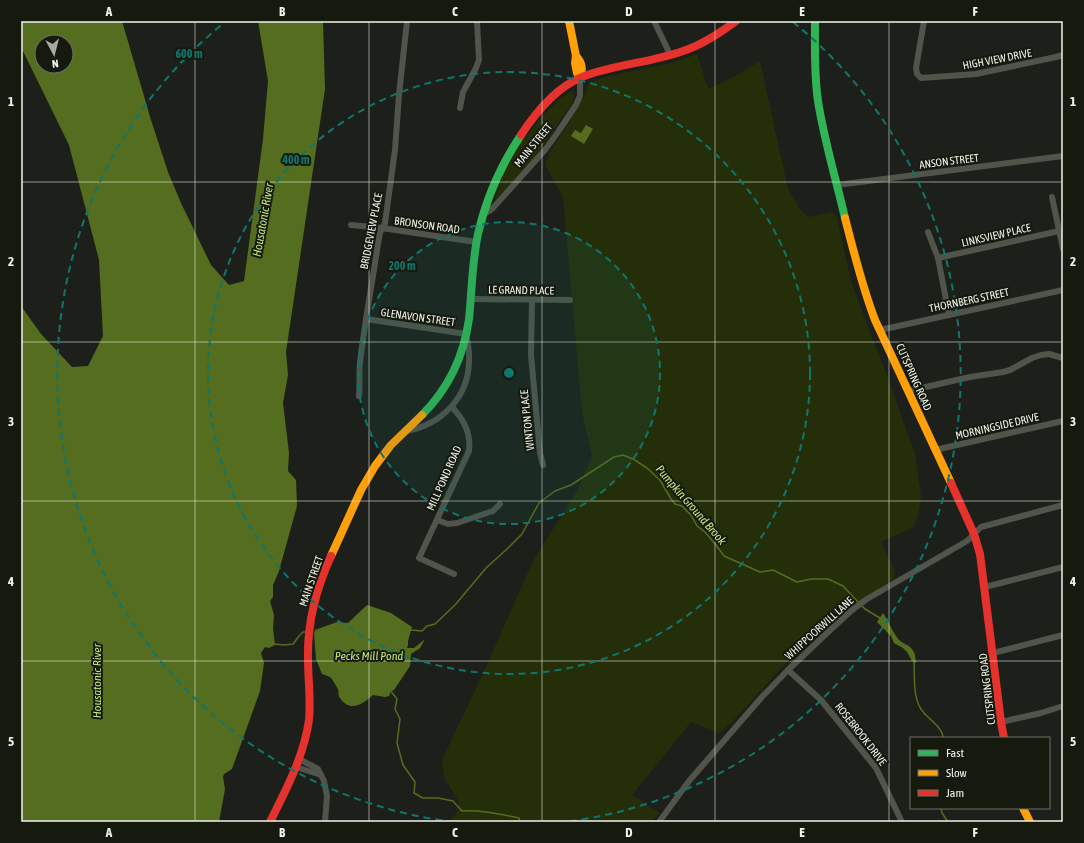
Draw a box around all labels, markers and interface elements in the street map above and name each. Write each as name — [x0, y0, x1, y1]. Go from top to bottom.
text: A — [105, 4, 113, 19]
text: B — [279, 4, 286, 19]
text: C — [452, 4, 458, 19]
text: D — [625, 4, 633, 19]
text: E — [799, 4, 805, 19]
text: F — [972, 4, 978, 19]
north arrow — [34, 34, 74, 74]
street label: HIGH VIEW DRIVE — [962, 46, 1033, 72]
text: 600 m — [175, 47, 203, 61]
text: N — [51, 58, 59, 70]
text: 1 — [8, 94, 14, 109]
text: 1 — [1070, 94, 1076, 109]
street label: MAIN STREET — [512, 121, 554, 169]
street label: ANSON STREET — [918, 151, 980, 171]
text: 400 m — [281, 153, 310, 167]
water label: Housatonic River — [250, 182, 276, 258]
street label: BRIDGEVIEW PLACE — [358, 192, 384, 270]
street label: BRONSON ROAD — [394, 214, 460, 236]
street label: LINKSVIEW PLACE — [960, 221, 1032, 249]
text: 2 — [8, 254, 14, 269]
text: 2 — [1070, 254, 1076, 269]
text: 200 m — [388, 259, 416, 273]
street label: LE GRAND PLACE — [488, 283, 554, 297]
street label: THORNBERG STREET — [928, 286, 1010, 314]
street label: GLENAVON STREET — [380, 306, 456, 328]
street label: CUTSPRING ROAD — [894, 342, 934, 412]
centre of rings — [502, 366, 516, 380]
street label: WINTON PLACE — [518, 389, 536, 451]
street label: MORNINGSIDE DRIVE — [954, 410, 1040, 441]
text: 3 — [8, 414, 14, 429]
text: 3 — [1070, 414, 1076, 429]
street label: MILL POND ROAD — [424, 444, 464, 512]
water label: Pumpkin Ground Brook — [653, 462, 730, 548]
street label: MAIN STREET — [297, 554, 325, 608]
text: 4 — [7, 574, 14, 589]
text: 4 — [1069, 574, 1076, 589]
street label: WHIPPOORWILL LANE — [782, 594, 856, 662]
water label: Housatonic River — [90, 643, 104, 718]
water label: Pecks Mill Pond — [335, 649, 403, 663]
street label: CUTSPRING ROAD — [977, 653, 997, 725]
street label: ROSEBROOK DRIVE — [833, 700, 889, 768]
text: 5 — [8, 734, 14, 749]
text: 5 — [1070, 734, 1076, 749]
legend — [910, 737, 1050, 809]
text: Fast — [946, 746, 964, 760]
text: Slow — [946, 766, 967, 780]
text: Jam — [946, 786, 964, 800]
text: A — [105, 825, 113, 840]
text: B — [279, 825, 286, 840]
text: C — [452, 825, 458, 840]
text: D — [625, 825, 633, 840]
text: E — [799, 825, 805, 840]
text: F — [972, 825, 978, 840]

